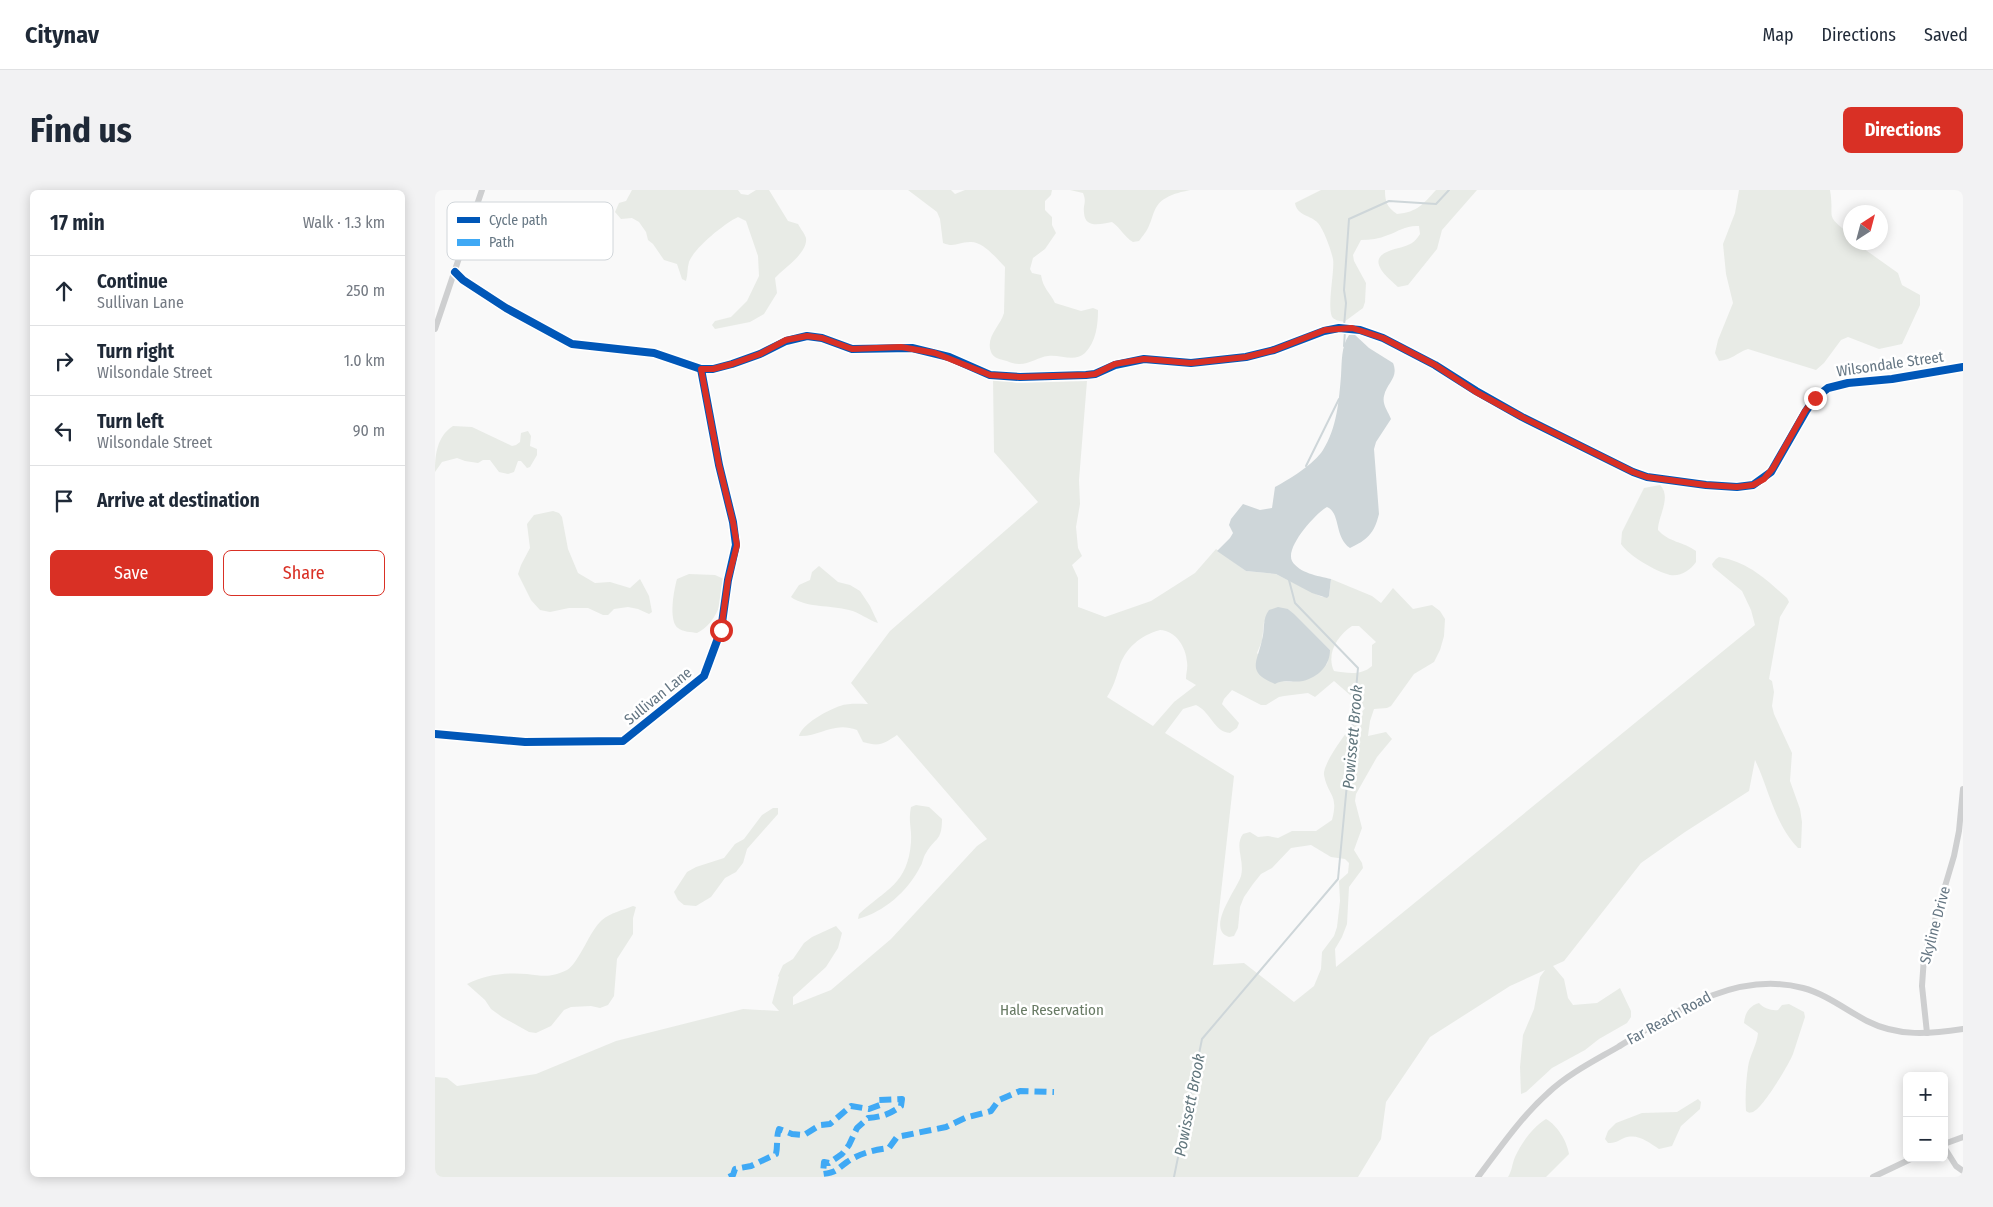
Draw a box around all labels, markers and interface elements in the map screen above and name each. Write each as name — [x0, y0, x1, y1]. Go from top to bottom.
text: Citynav — [25, 21, 99, 49]
text: Map — [1762, 24, 1794, 46]
text: Directions — [1822, 24, 1896, 46]
text: Saved — [1924, 24, 1968, 46]
button: Directions — [1843, 107, 1963, 153]
text: Find us — [30, 109, 132, 151]
legend — [447, 202, 613, 260]
north arrow — [1843, 205, 1888, 250]
text: 17 min — [50, 210, 105, 236]
text: Cycle path — [489, 212, 548, 229]
text: Walk · 1.3 km — [303, 213, 385, 232]
text: Path — [489, 234, 514, 251]
text: Continue — [97, 270, 168, 293]
icon: ahead — [50, 277, 78, 305]
text: 250 m — [346, 281, 385, 300]
text: Sullivan Lane — [97, 293, 184, 312]
text: Turn right — [97, 340, 174, 363]
icon: right — [50, 347, 78, 375]
street label: Wilsondale Street — [1835, 348, 1945, 380]
text: 1.0 km — [344, 351, 385, 370]
text: Wilsondale Street — [97, 363, 212, 382]
route end — [1804, 387, 1827, 410]
text: Turn left — [97, 410, 164, 433]
icon: left — [50, 417, 78, 445]
text: 90 m — [353, 421, 385, 440]
text: Wilsondale Street — [97, 433, 212, 452]
icon: arrive — [50, 487, 78, 515]
text: Arrive at destination — [97, 489, 260, 512]
button: Save — [50, 550, 213, 596]
button: Share — [223, 550, 385, 596]
route start — [710, 619, 733, 642]
street label: Sullivan Lane — [621, 663, 695, 729]
water label: Powissett Brook — [1338, 684, 1367, 790]
street label: Skyline Drive — [1916, 884, 1954, 966]
street label: Far Reach Road — [1624, 988, 1714, 1048]
park label: Hale Reservation — [1000, 1001, 1104, 1019]
water label: Powissett Brook — [1170, 1052, 1209, 1158]
map controls — [1903, 1072, 1948, 1162]
button: + — [1903, 1072, 1948, 1117]
button: − — [1903, 1117, 1948, 1162]

